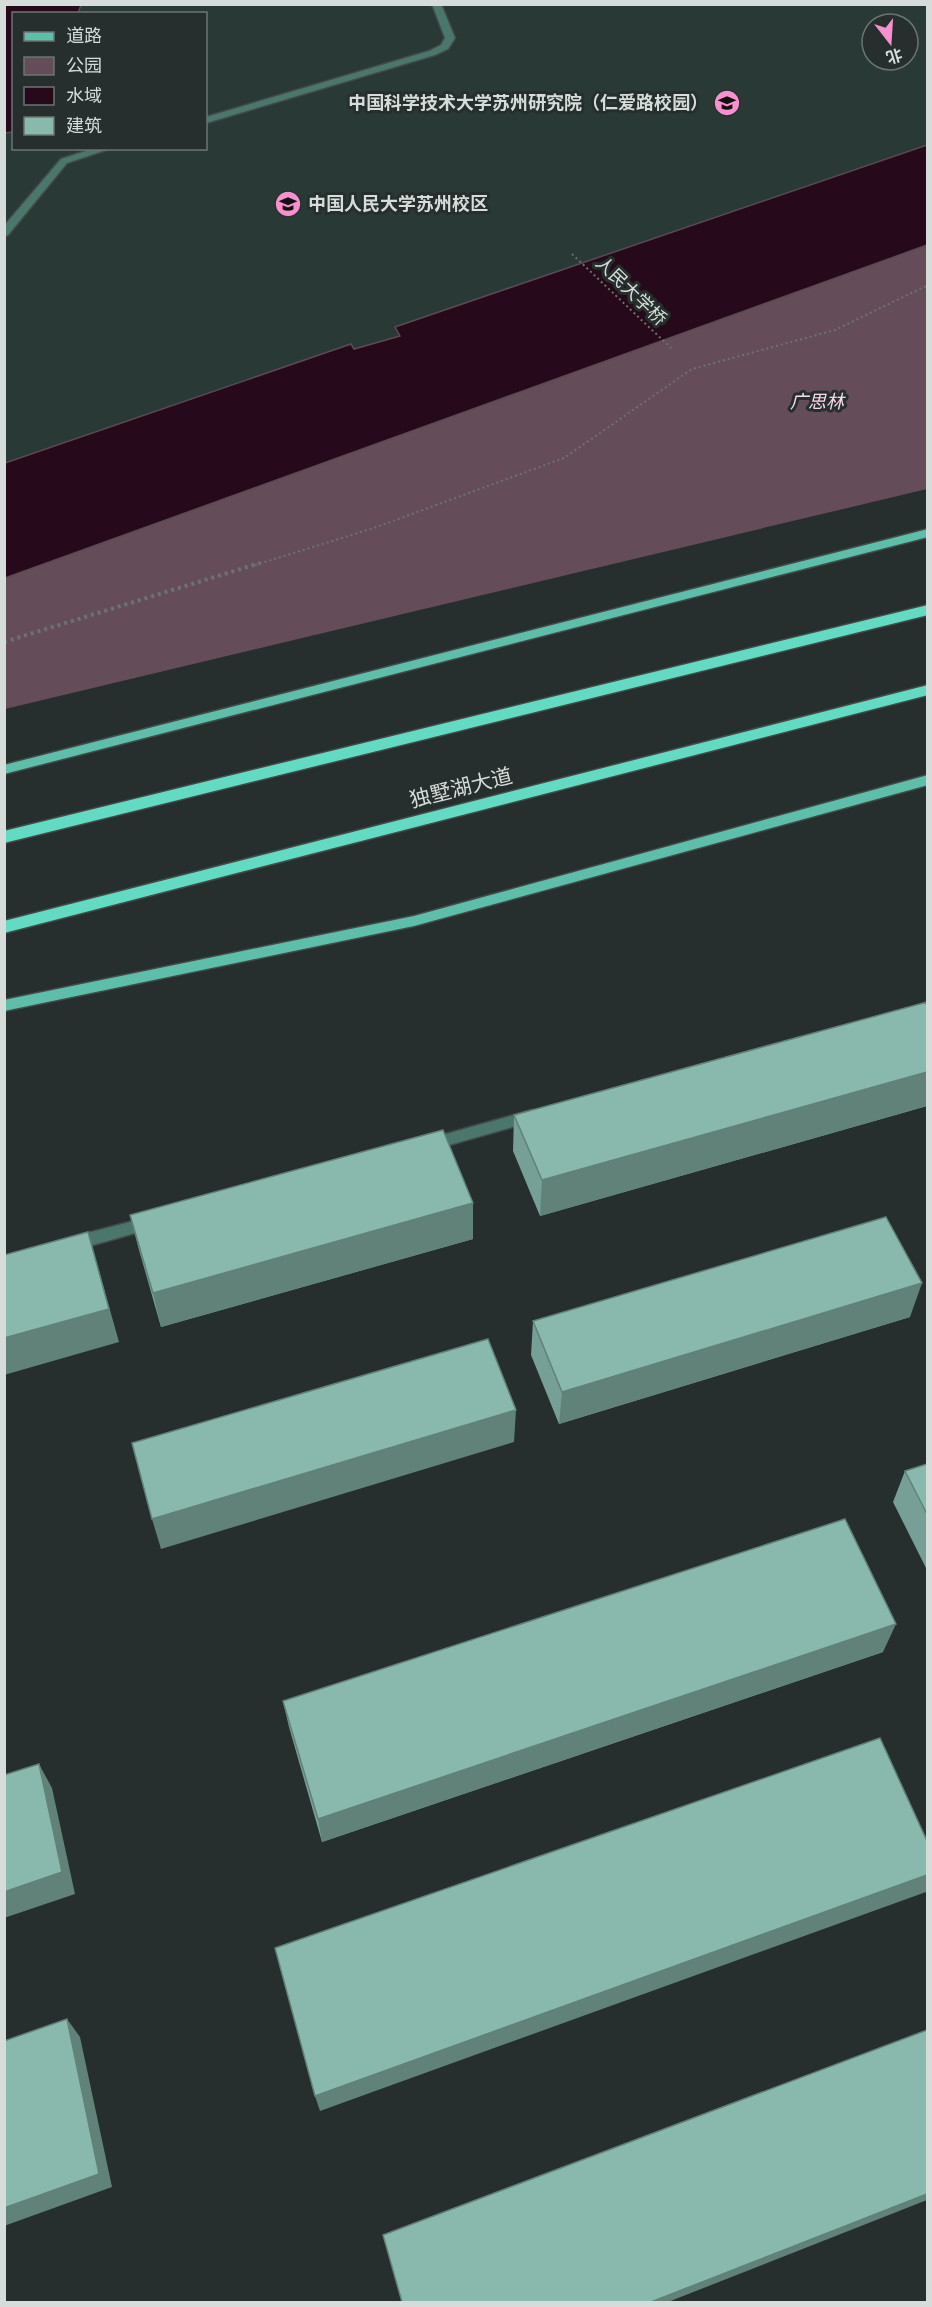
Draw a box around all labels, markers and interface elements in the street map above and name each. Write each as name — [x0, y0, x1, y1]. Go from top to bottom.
legend — [12, 12, 207, 150]
north arrow — [860, 12, 920, 72]
text: 道路 — [66, 25, 102, 47]
text: 北 — [884, 44, 905, 68]
text: 公园 — [66, 55, 102, 77]
text: 水域 — [66, 85, 102, 107]
school or university icon: 中国科学技术大学苏州研究院（仁爱路校园） — [712, 88, 742, 118]
place label: 中国科学技术大学苏州研究院（仁爱路校园） — [348, 92, 708, 114]
text: 建筑 — [66, 115, 102, 137]
school or university icon: 中国人民大学苏州校区 — [273, 189, 303, 219]
place label: 中国人民大学苏州校区 — [308, 193, 488, 215]
street label: 人民大学桥 — [591, 252, 671, 330]
park label: 广思林 — [790, 391, 846, 413]
street label: 独墅湖大道 — [407, 763, 515, 813]

